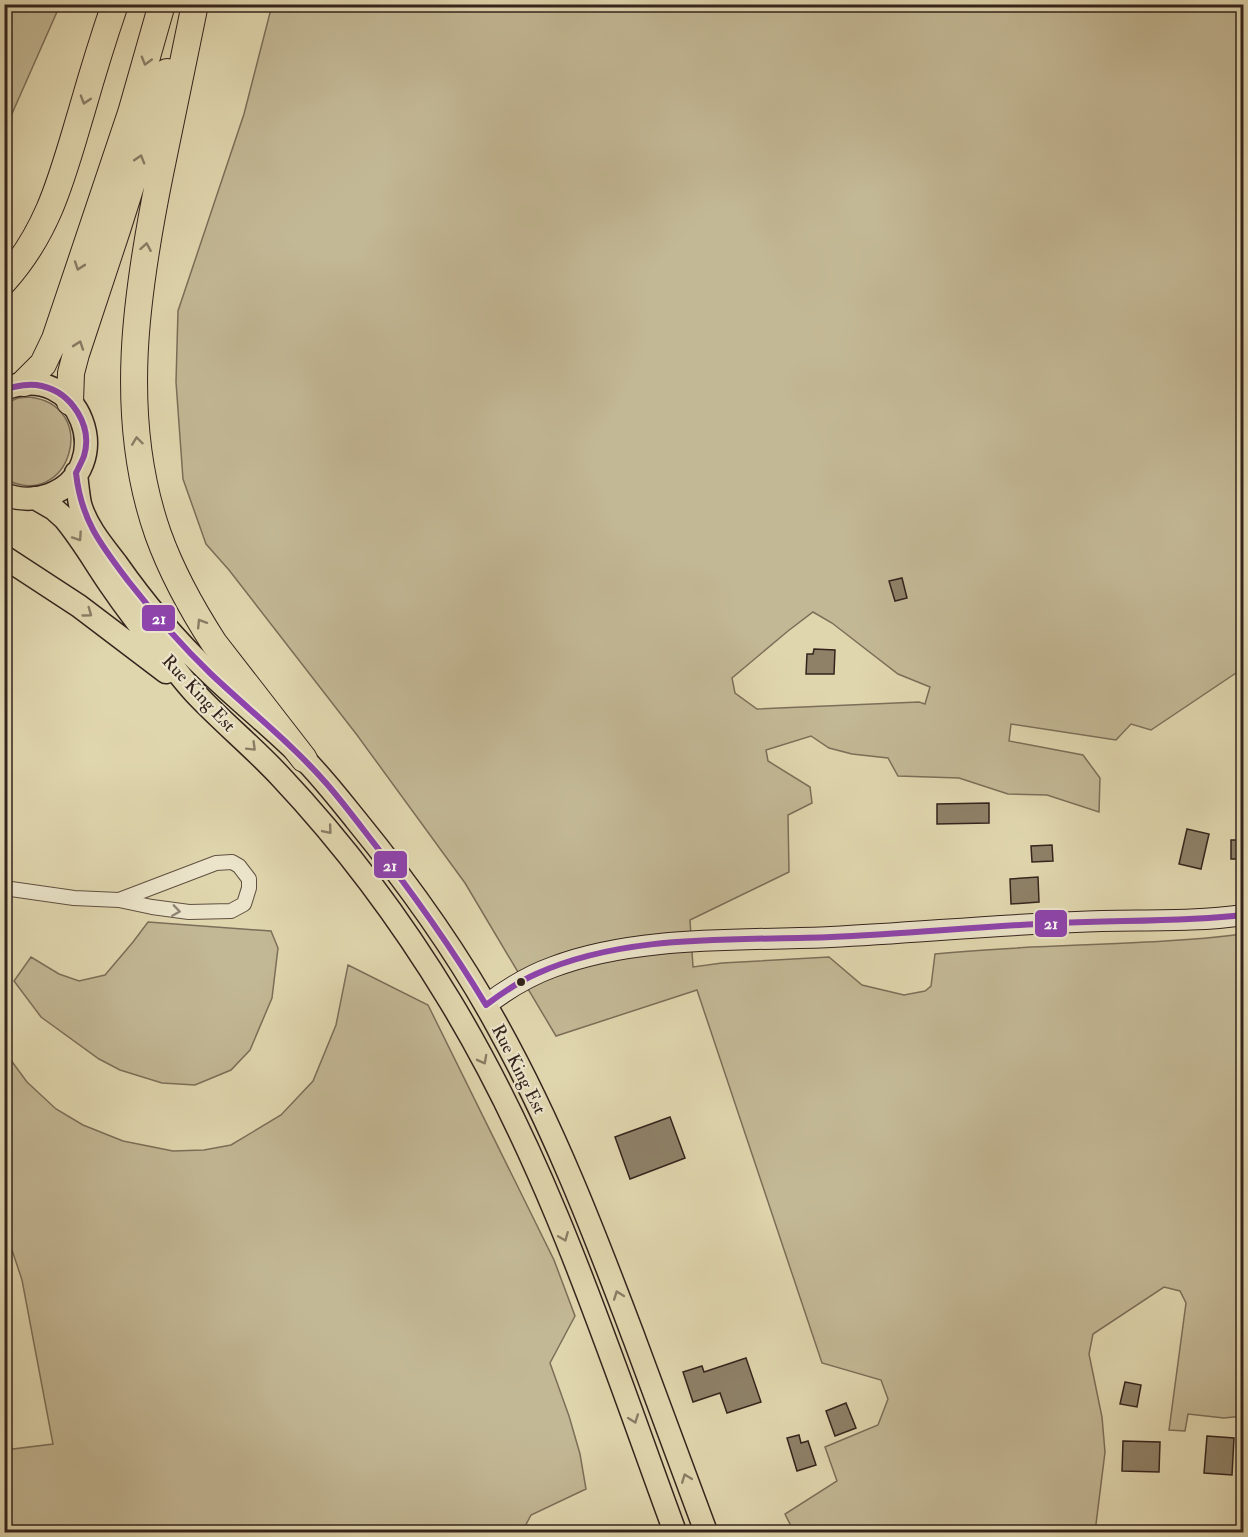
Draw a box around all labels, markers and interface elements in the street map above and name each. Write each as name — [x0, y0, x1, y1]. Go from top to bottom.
one-way arrow — [141, 55, 153, 66]
one-way arrow — [80, 94, 92, 105]
one-way arrow — [132, 154, 145, 165]
one-way arrow — [139, 242, 152, 252]
one-way arrow — [73, 260, 86, 271]
one-way arrow — [71, 340, 84, 350]
one-way arrow — [131, 436, 144, 445]
one-way arrow — [71, 530, 82, 541]
line badge: 21 — [141, 604, 176, 632]
one-way arrow — [82, 606, 93, 617]
text: 21 — [152, 609, 166, 629]
one-way arrow — [197, 619, 209, 629]
street label: Rue King Est — [157, 650, 240, 737]
one-way arrow — [244, 739, 255, 750]
one-way arrow — [321, 823, 332, 834]
line badge: 21 — [373, 850, 408, 879]
text: 21 — [383, 856, 397, 876]
one-way arrow — [172, 904, 181, 916]
line badge: 21 — [1034, 909, 1068, 938]
text: 21 — [1044, 914, 1058, 934]
unlabelled marker — [515, 976, 527, 988]
street label: Rue King Est — [486, 1021, 551, 1118]
one-way arrow — [476, 1054, 487, 1064]
one-way arrow — [557, 1231, 569, 1242]
one-way arrow — [612, 1290, 625, 1301]
one-way arrow — [626, 1413, 639, 1424]
one-way arrow — [681, 1473, 693, 1484]

